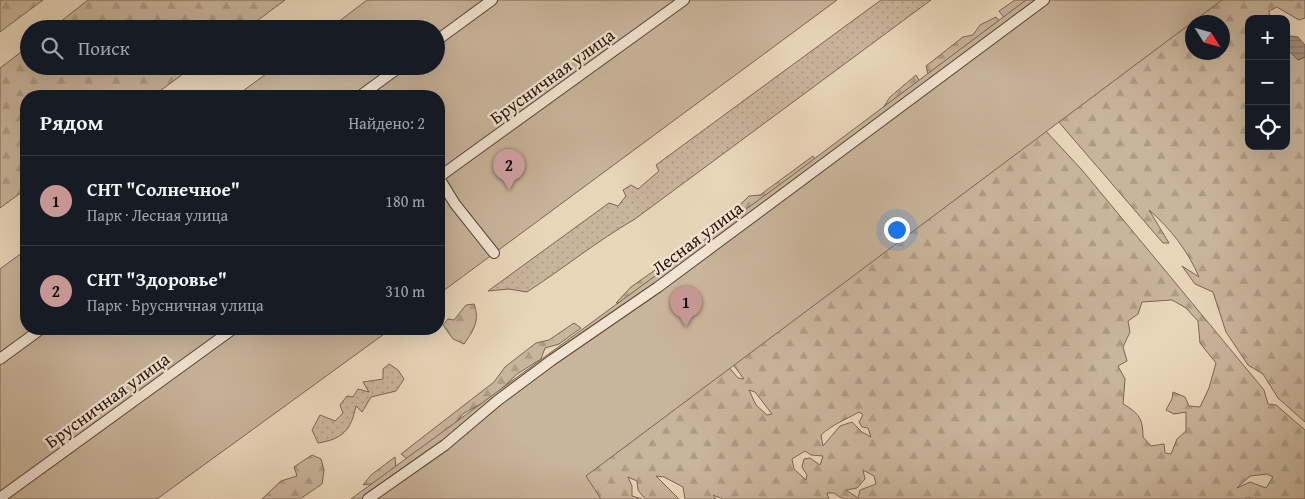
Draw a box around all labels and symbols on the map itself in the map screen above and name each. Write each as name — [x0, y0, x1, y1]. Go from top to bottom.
north arrow — [1185, 15, 1230, 60]
street label: Брусничная улица — [484, 21, 620, 131]
pin: 2 — [493, 149, 525, 190]
street label: Лесная улица — [646, 194, 749, 281]
your location — [884, 217, 910, 243]
pin: 1 — [670, 286, 702, 327]
street label: Брусничная улица — [39, 345, 175, 455]

